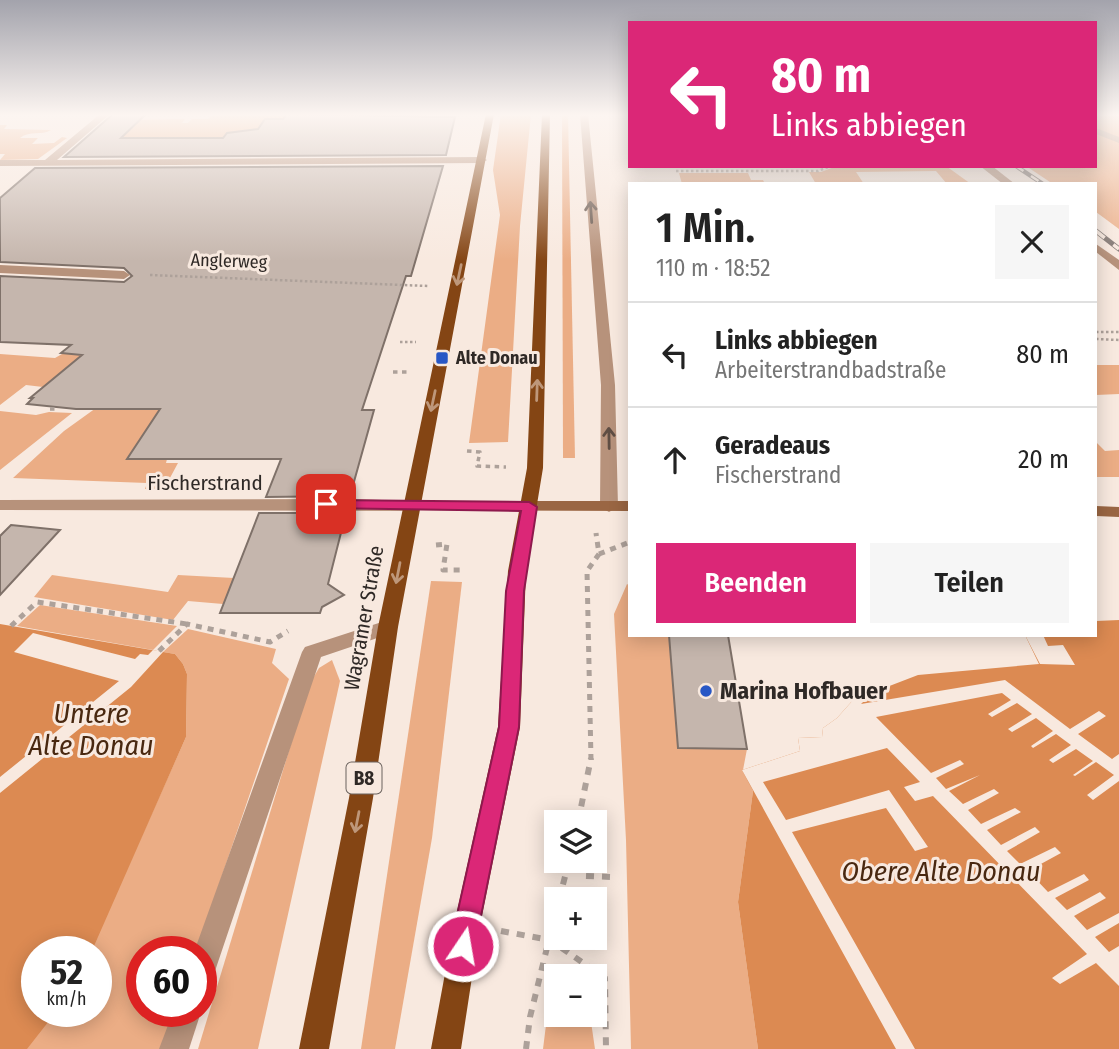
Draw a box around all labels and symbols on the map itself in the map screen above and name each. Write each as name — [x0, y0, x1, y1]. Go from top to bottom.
one-way arrow — [584, 201, 597, 223]
street label: Anglerweg — [190, 249, 268, 273]
one-way arrow — [451, 263, 465, 286]
place label: Alte Donau — [455, 347, 538, 369]
marker: Alte Donau — [434, 350, 450, 366]
one-way arrow — [530, 378, 544, 401]
one-way arrow — [425, 389, 439, 412]
one-way arrow — [602, 427, 615, 450]
street label: Fischerstrand — [147, 470, 263, 496]
pin — [296, 474, 356, 534]
street label: Wagramer Straße — [338, 544, 390, 692]
one-way arrow — [391, 561, 404, 584]
place label: Marina Hofbauer — [720, 677, 887, 705]
marker: Marina Hofbauer — [698, 683, 714, 699]
water label: Untere Alte Donau — [28, 697, 153, 762]
road number: B8 — [346, 762, 382, 793]
one-way arrow — [349, 810, 363, 833]
water label: Obere Alte Donau — [841, 855, 1041, 888]
position arrow — [426, 909, 500, 983]
speed limit sign: 60 — [126, 936, 217, 1027]

